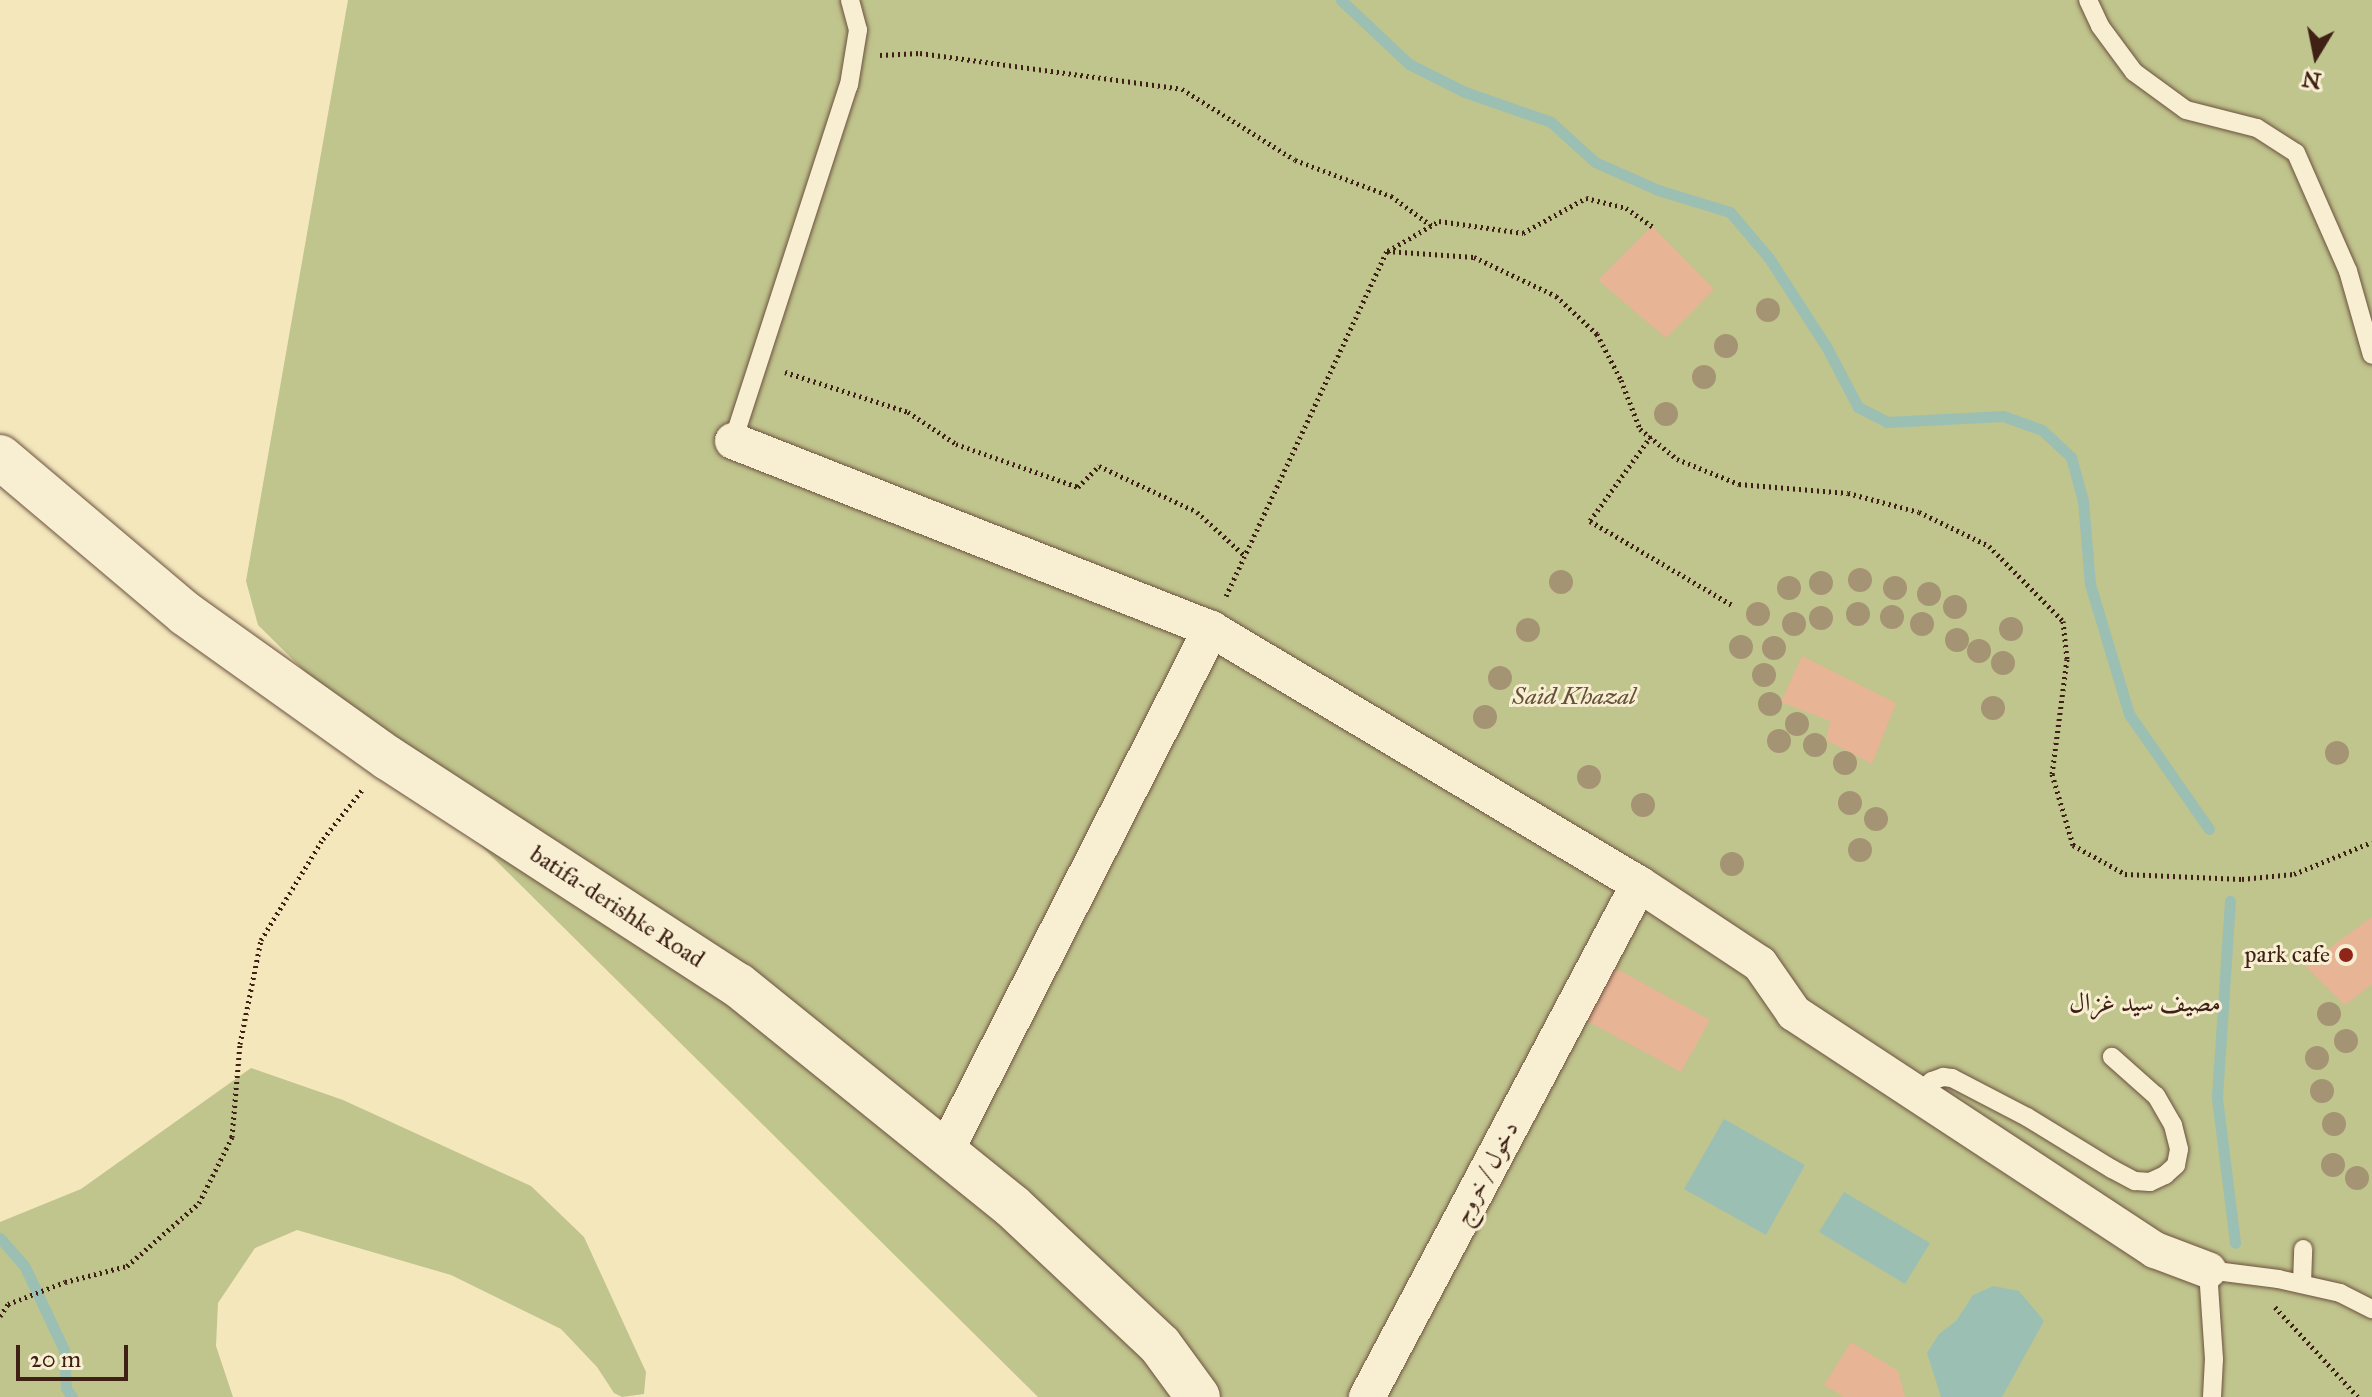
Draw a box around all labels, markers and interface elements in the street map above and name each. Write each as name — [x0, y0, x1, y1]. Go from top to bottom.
north arrow — [2276, 16, 2356, 96]
text: N — [2300, 65, 2323, 95]
park label: Said Khazal — [1512, 683, 1636, 711]
street label: batifa-derishke Road — [524, 840, 710, 974]
place label: park cafe — [2245, 941, 2330, 969]
marker: park cafe — [2337, 946, 2355, 964]
district label: مصيف سيد غزال — [2069, 987, 2221, 1019]
street label: دخول / خروج — [1447, 1117, 1525, 1229]
scale bar — [20, 1329, 132, 1379]
text: 20 m — [30, 1344, 81, 1374]

